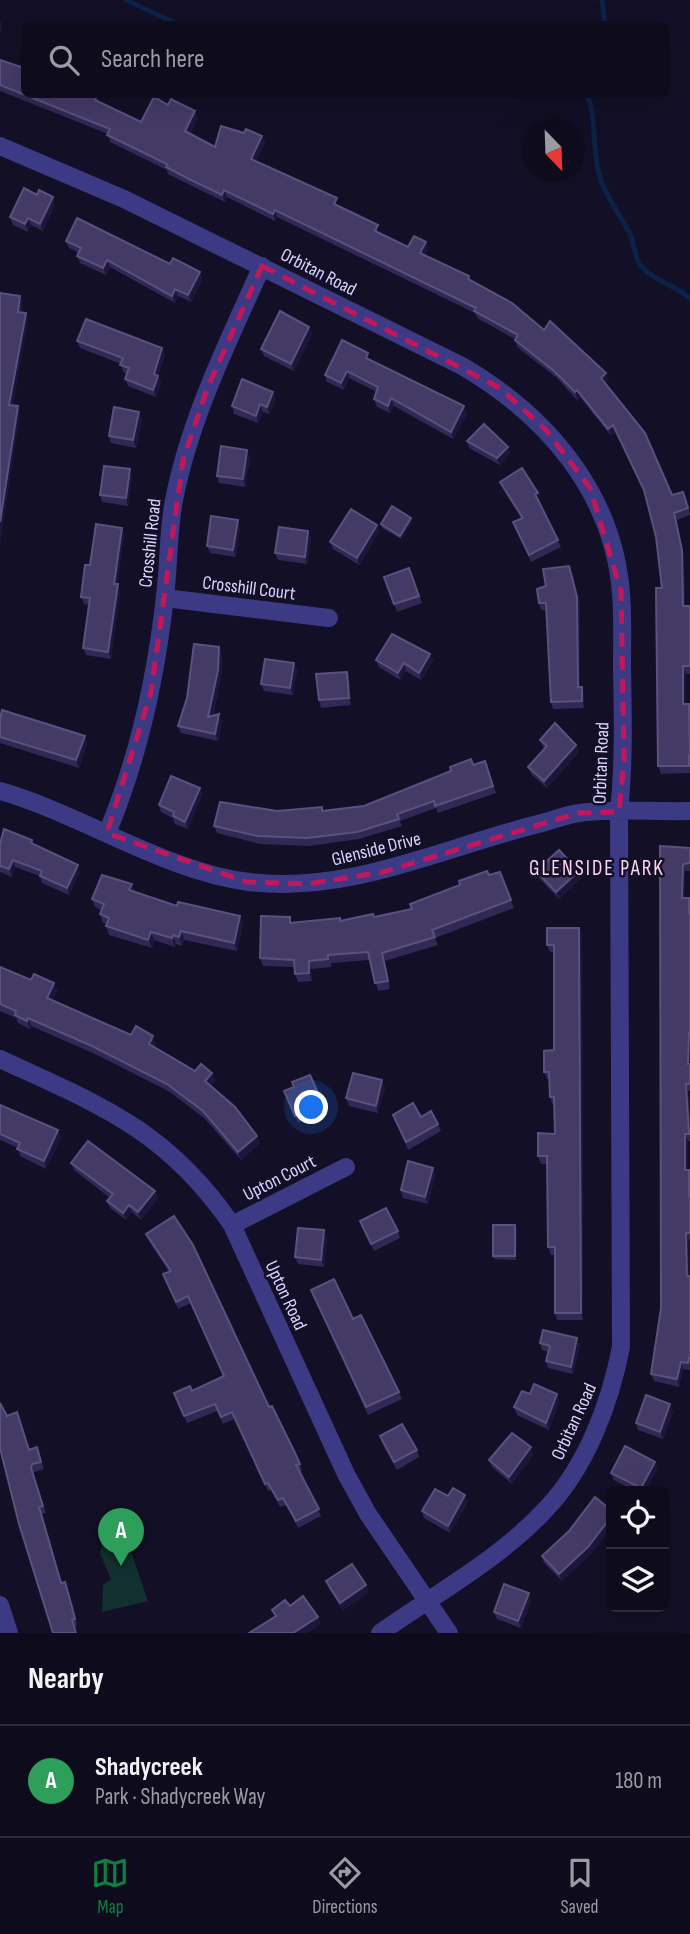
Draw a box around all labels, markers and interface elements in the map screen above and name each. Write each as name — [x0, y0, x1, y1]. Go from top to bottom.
search box — [21, 21, 669, 98]
icon: search — [45, 41, 83, 79]
text: Search here — [101, 44, 204, 75]
north arrow — [522, 119, 585, 182]
street label: Orbitan Road — [277, 243, 360, 301]
street label: Crosshill Road — [134, 498, 167, 589]
street label: Crosshill Court — [201, 571, 297, 606]
street label: Orbitan Road — [589, 722, 614, 804]
street label: Glenside Drive — [329, 827, 423, 872]
district label: GLENSIDE PARK — [529, 856, 665, 881]
your location — [294, 1090, 328, 1124]
street label: Upton Court — [240, 1150, 320, 1206]
street label: Upton Road — [260, 1257, 312, 1334]
street label: Orbitan Road — [547, 1380, 602, 1464]
map controls — [606, 1486, 669, 1612]
button: locate — [606, 1486, 669, 1549]
pin: A — [98, 1508, 144, 1566]
button: layers — [606, 1549, 669, 1612]
text: Nearby — [28, 1661, 104, 1697]
text: Shadycreek — [95, 1752, 203, 1783]
text: A — [46, 1767, 56, 1795]
text: 180 m — [615, 1767, 662, 1795]
text: Park · Shadycreek Way — [95, 1783, 266, 1811]
tab: Map — [91, 1854, 129, 1919]
tab: Directions — [312, 1854, 378, 1919]
tab: Saved — [560, 1854, 599, 1919]

